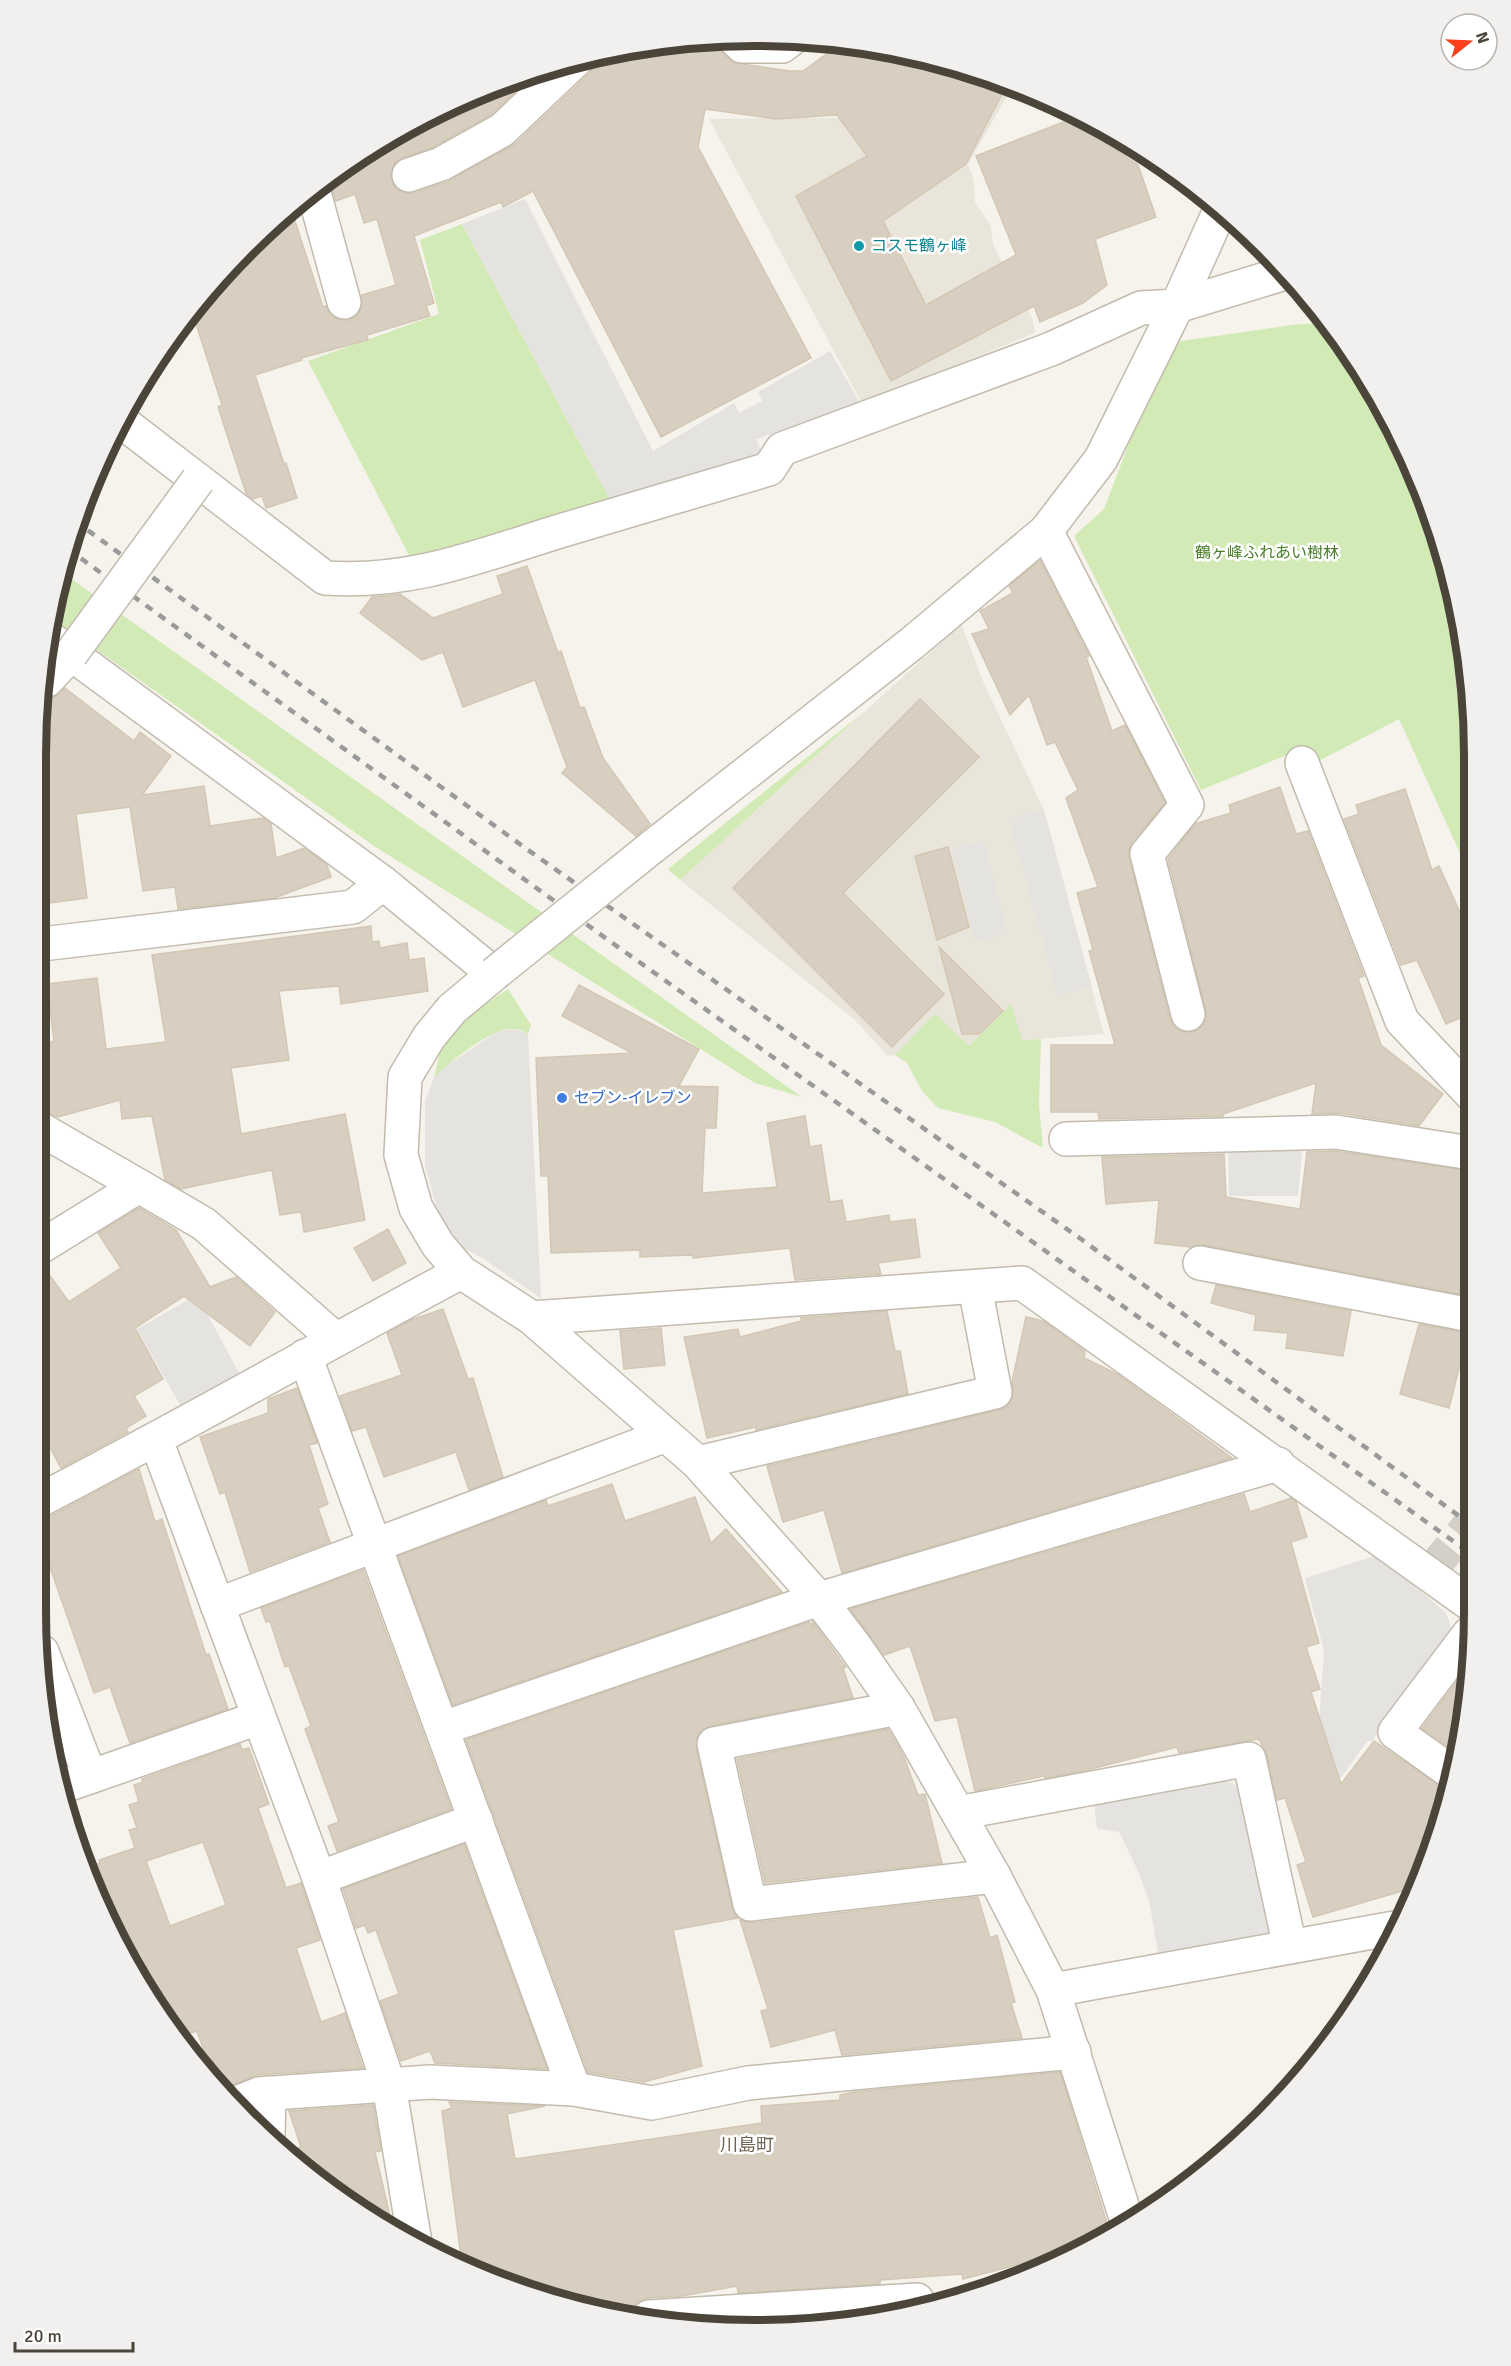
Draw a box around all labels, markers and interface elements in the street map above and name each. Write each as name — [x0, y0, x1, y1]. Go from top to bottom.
north arrow — [1439, 12, 1499, 72]
text: N — [1471, 29, 1494, 46]
place label: コスモ鶴ヶ峰 — [871, 236, 967, 256]
marker: コスモ鶴ヶ峰 — [852, 239, 866, 253]
park label: 鶴ヶ峰ふれあい樹林 — [1195, 543, 1339, 563]
place label: セブン-イレブン — [574, 1088, 692, 1108]
marker: セブン-イレブン — [555, 1091, 569, 1105]
district label: 川島町 — [720, 2134, 774, 2156]
scale bar — [15, 2315, 134, 2353]
text: 20 m — [24, 2325, 62, 2347]

